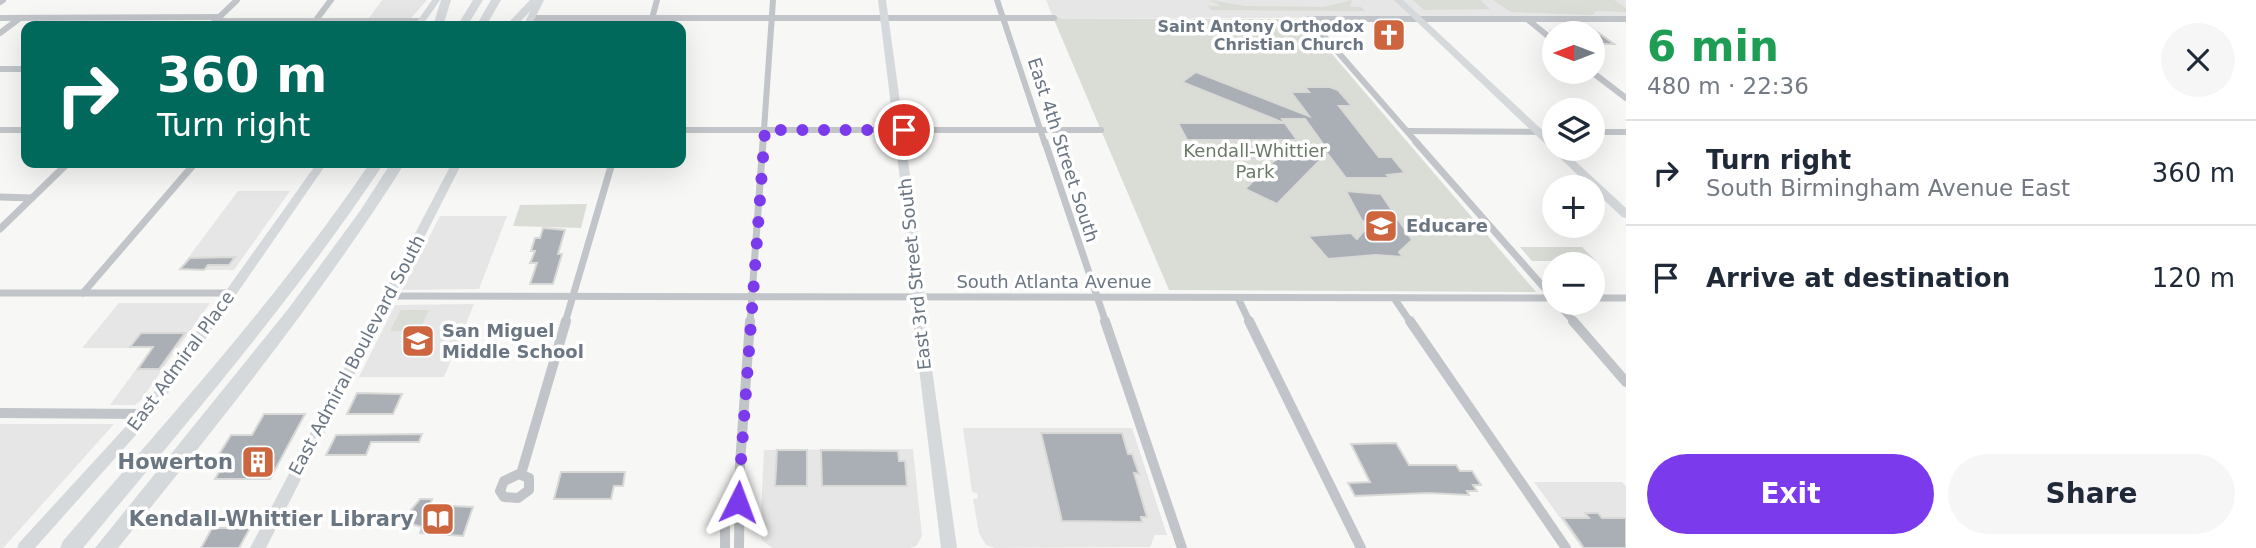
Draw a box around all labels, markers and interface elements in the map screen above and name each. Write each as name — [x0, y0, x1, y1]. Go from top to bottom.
church icon: Saint Antony Orthodox Christian Church — [1370, 16, 1408, 54]
place label: Saint Antony Orthodox Christian Church — [1157, 17, 1365, 54]
north arrow — [1542, 21, 1605, 84]
map controls — [1542, 21, 1605, 315]
text: 6 min — [1647, 22, 1779, 71]
button: close — [2161, 23, 2235, 97]
text: 360 m — [157, 47, 327, 104]
icon: right — [42, 49, 133, 140]
street label: East 4th Street South — [1024, 55, 1103, 245]
text: 480 m · 22:36 — [1647, 73, 1809, 99]
button: layers — [1542, 98, 1605, 161]
pin — [874, 100, 934, 160]
text: Turn right — [157, 106, 310, 144]
icon: arrive — [885, 111, 923, 149]
park label: Kendall-Whittier Park — [1183, 140, 1327, 182]
text: Turn right — [1706, 145, 1851, 175]
icon: right — [1647, 154, 1685, 192]
text: 360 m — [2152, 158, 2235, 188]
button: + — [1542, 175, 1605, 238]
text: South Birmingham Avenue East — [1706, 175, 2070, 201]
street label: East 3rd Street South — [894, 177, 935, 371]
school or university icon: Educare — [1362, 207, 1400, 245]
place label: Educare — [1406, 215, 1488, 236]
street label: East Admiral Boulevard South — [284, 231, 429, 478]
button: − — [1542, 252, 1605, 315]
icon: arrive — [1647, 259, 1685, 297]
text: Arrive at destination — [1706, 263, 2010, 293]
text: 120 m — [2152, 263, 2235, 293]
street label: South Atlanta Avenue — [956, 271, 1152, 292]
street label: East Admiral Place — [123, 287, 238, 435]
place label: San Miguel Middle School — [442, 320, 584, 362]
school or university icon: San Miguel Middle School — [399, 322, 437, 360]
building icon: Howerton — [239, 443, 277, 481]
place label: Howerton — [118, 450, 233, 474]
button: Exit — [1647, 454, 1934, 534]
button: Share — [1948, 454, 2235, 534]
position arrow — [701, 465, 775, 539]
library icon: Kendall-Whittier Library — [419, 500, 457, 538]
place label: Kendall-Whittier Library — [129, 507, 414, 531]

